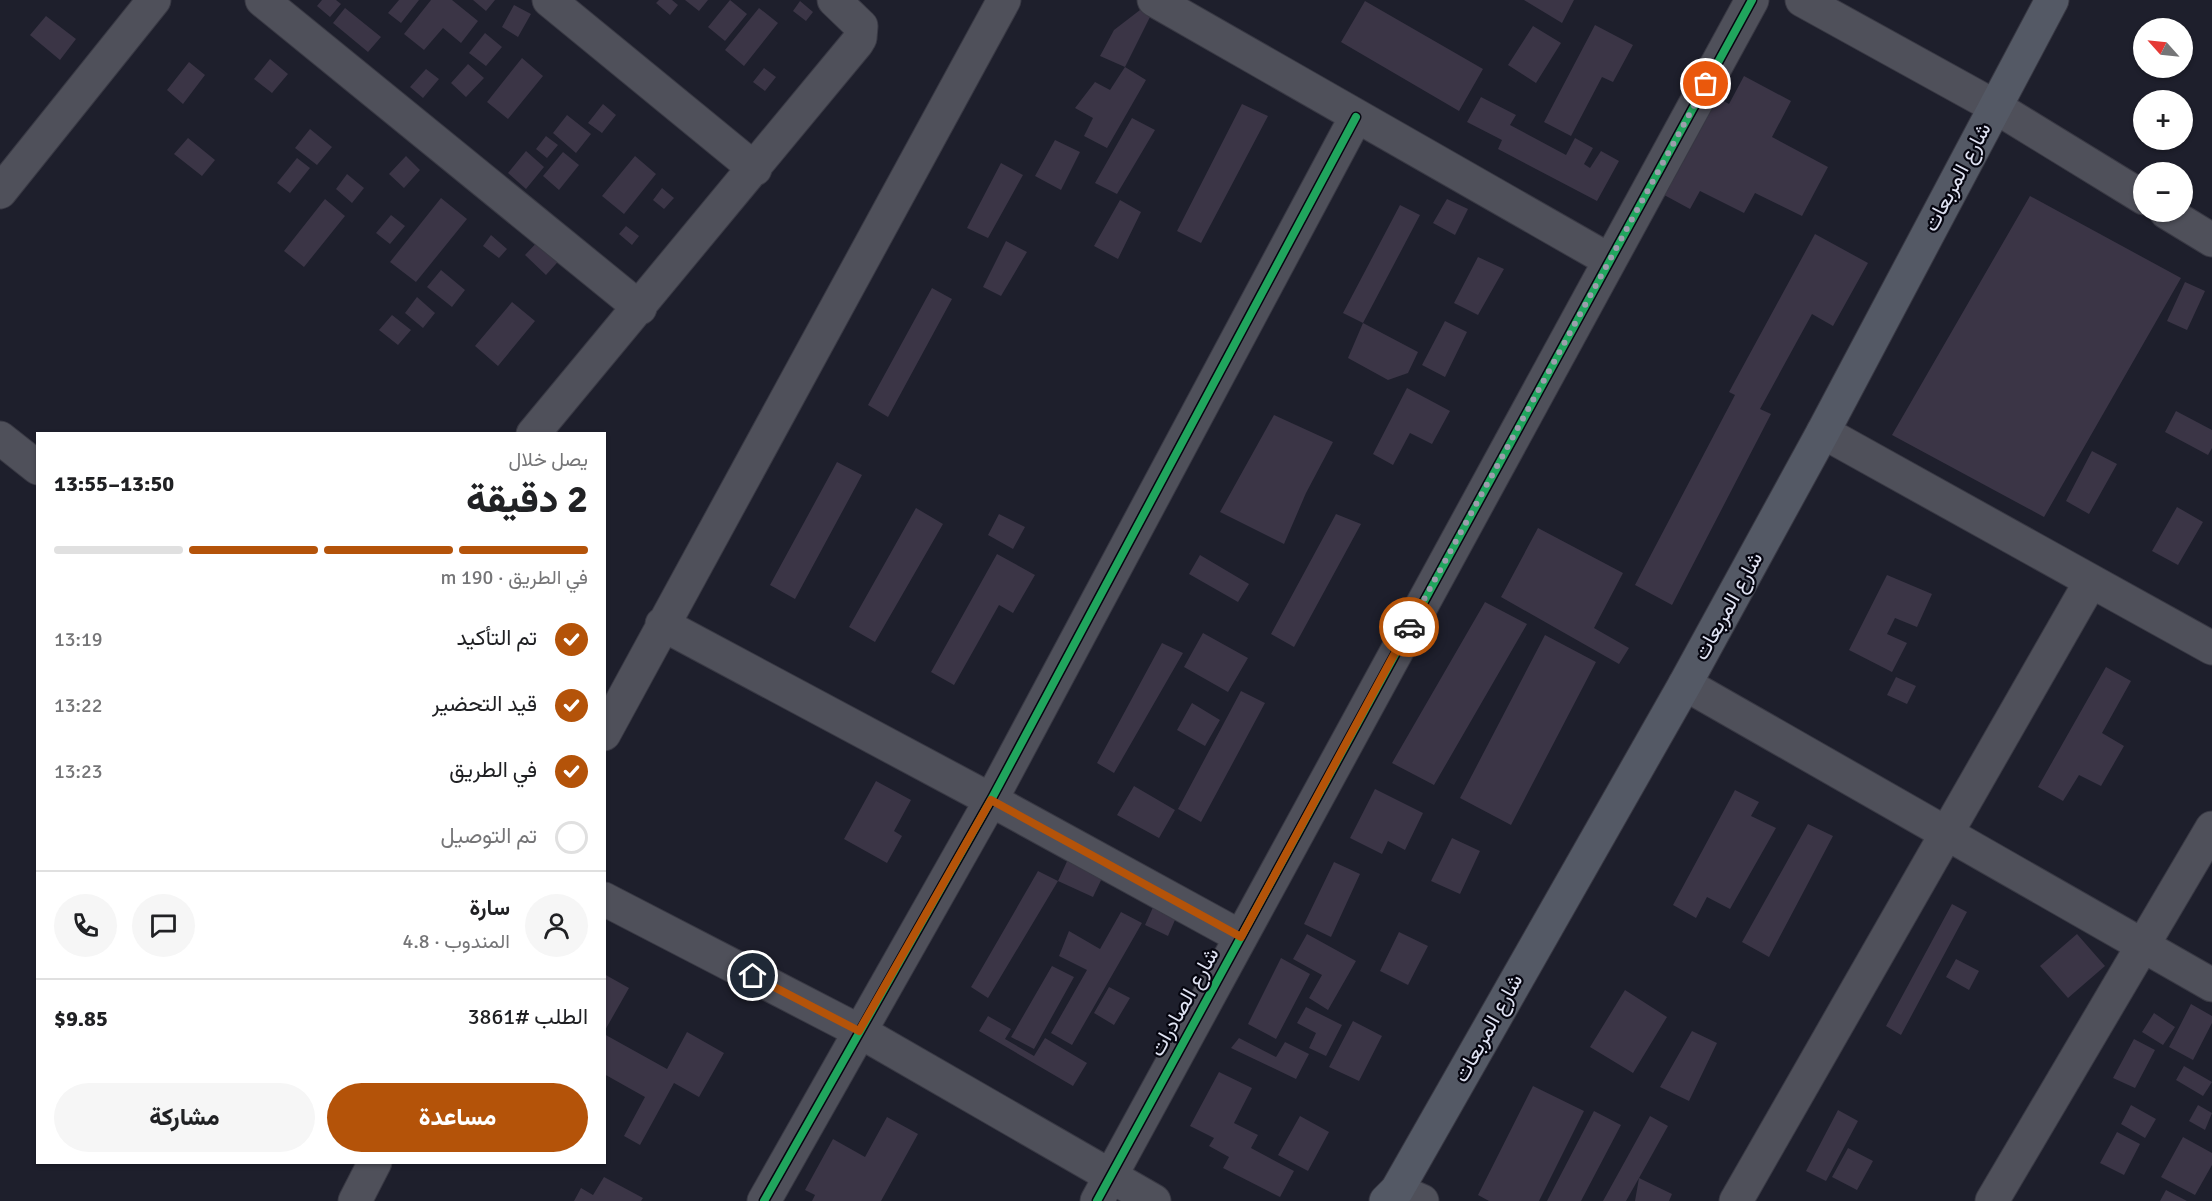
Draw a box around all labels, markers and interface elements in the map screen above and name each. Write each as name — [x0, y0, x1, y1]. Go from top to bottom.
north arrow — [2133, 18, 2193, 78]
map controls — [2133, 18, 2193, 222]
pin — [1680, 58, 1731, 109]
icon: bag — [1689, 67, 1722, 100]
button: + — [2133, 90, 2193, 150]
street label: شارع المربعات — [1917, 118, 1997, 236]
button: − — [2133, 162, 2193, 222]
text: يصل خلال — [509, 447, 588, 472]
text: 13:50–13:55 — [54, 470, 174, 497]
text: 2 دقيقة — [466, 475, 588, 523]
street label: شارع المربعات — [1688, 547, 1769, 665]
text: في الطريق · 190 m — [441, 565, 588, 590]
courier — [1379, 597, 1439, 657]
icon: car — [1393, 611, 1426, 644]
icon: check — [555, 623, 588, 656]
text: تم التأكيد — [456, 624, 537, 651]
text: 13:19 — [54, 627, 103, 652]
icon: check — [555, 689, 588, 722]
text: قيد التحضير — [432, 690, 537, 717]
text: 13:22 — [54, 693, 103, 718]
icon: check — [555, 755, 588, 788]
text: في الطريق — [449, 756, 537, 783]
text: 13:23 — [54, 759, 103, 784]
text: تم التوصيل — [440, 822, 537, 849]
button: phone — [54, 894, 117, 957]
button: chat — [132, 894, 195, 957]
text: سارة — [469, 894, 510, 921]
button: person — [525, 894, 588, 957]
text: المندوب · 4.8 — [403, 929, 510, 954]
street label: شارع الصادرات — [1143, 943, 1225, 1061]
pin — [727, 950, 778, 1001]
icon: home — [736, 959, 769, 992]
street label: شارع المربعات — [1448, 969, 1529, 1087]
text: الطلب #3861 — [468, 1003, 588, 1030]
text: $9.85 — [54, 1005, 108, 1032]
button: مشاركة — [54, 1083, 315, 1152]
button: مساعدة — [327, 1083, 588, 1152]

